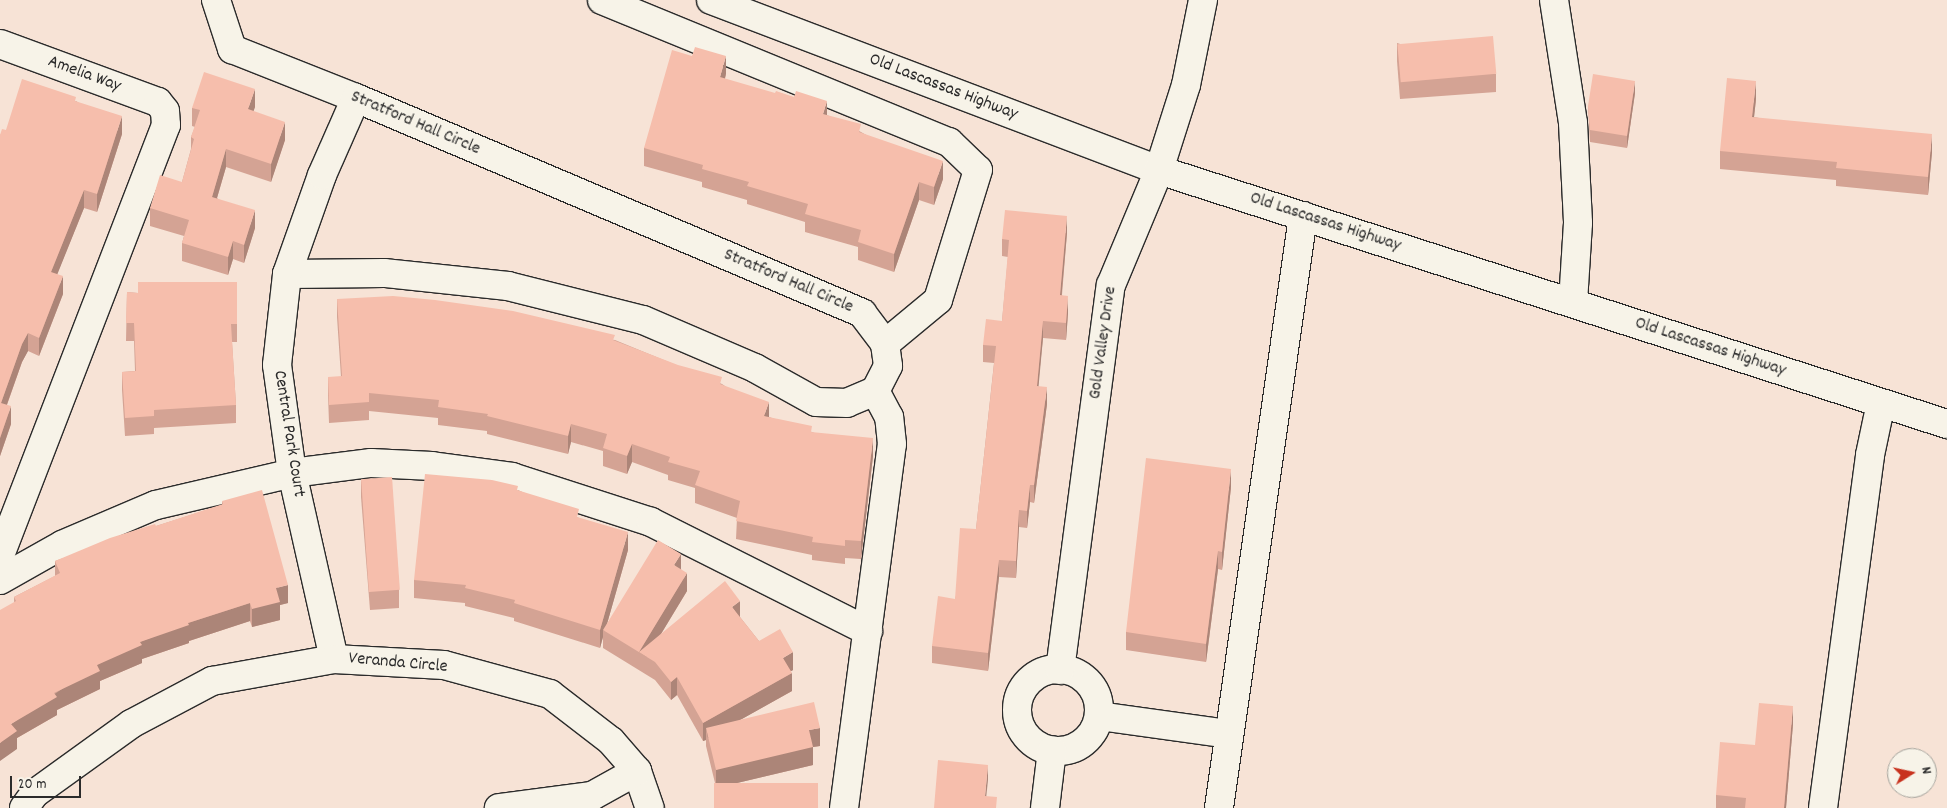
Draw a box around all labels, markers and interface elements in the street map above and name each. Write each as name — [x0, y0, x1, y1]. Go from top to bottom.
street label: Old Lascassas Highway — [866, 50, 1020, 126]
street label: Amelia Way — [44, 52, 124, 98]
street label: Stratford Hall Circle — [347, 87, 483, 161]
street label: Old Lascassas Highway — [1247, 188, 1403, 258]
street label: Stratford Hall Circle — [720, 245, 856, 319]
street label: Gold Valley Drive — [1085, 285, 1123, 401]
street label: Old Lascassas Highway — [1632, 313, 1788, 383]
street label: Central Park Court — [267, 369, 309, 499]
street label: Veranda Circle — [348, 649, 448, 679]
north arrow — [1887, 748, 1937, 798]
text: N — [1915, 765, 1936, 776]
scale bar — [12, 766, 84, 798]
text: 20 m — [18, 774, 46, 796]

